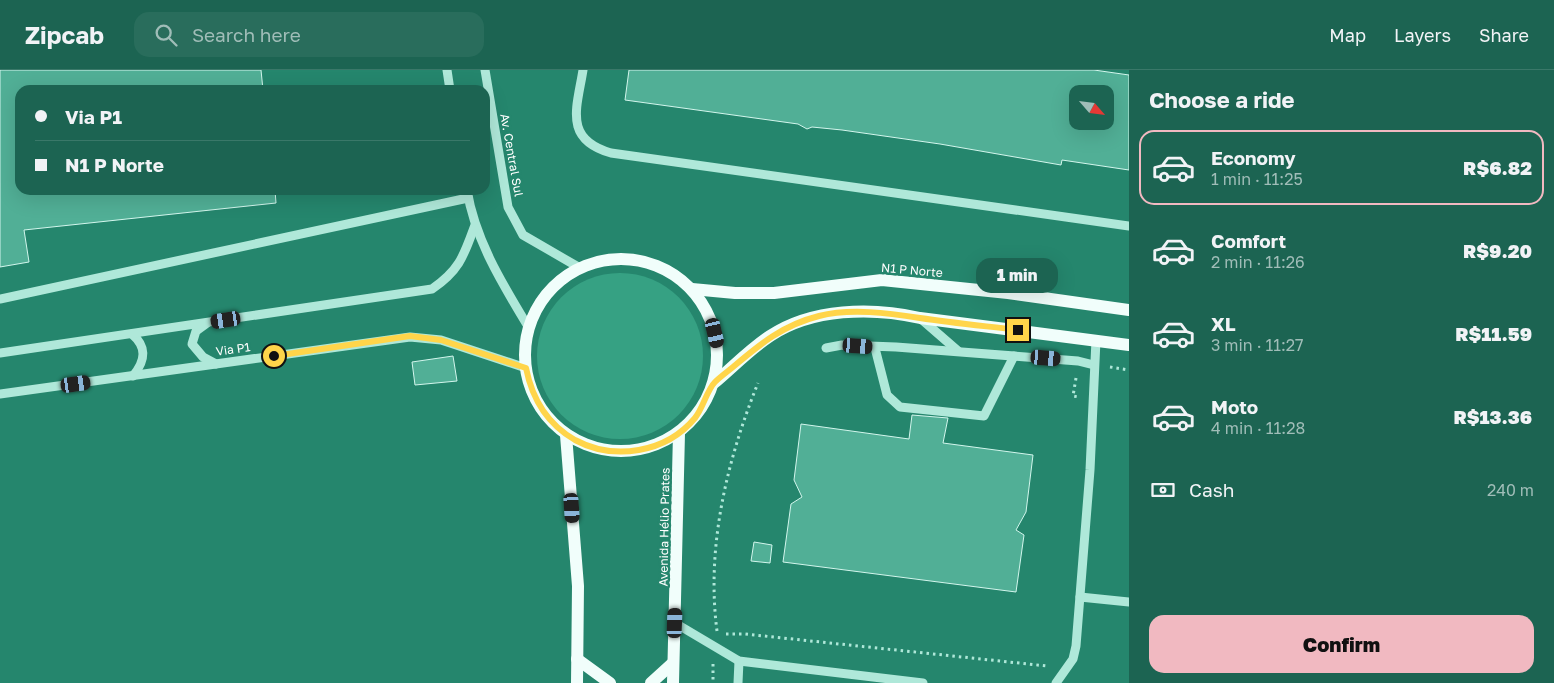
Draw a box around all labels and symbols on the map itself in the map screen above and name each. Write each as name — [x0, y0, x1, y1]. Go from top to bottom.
north arrow — [1069, 85, 1114, 130]
street label: Av. Central Sul — [497, 112, 527, 198]
callout: 1 min — [977, 258, 1059, 292]
street label: N1 P Norte — [881, 260, 943, 280]
car — [210, 310, 241, 330]
car — [704, 317, 725, 349]
route end — [1007, 319, 1029, 341]
car — [842, 337, 873, 355]
street label: Via P1 — [215, 339, 251, 359]
route start — [263, 345, 285, 367]
car — [1030, 349, 1061, 367]
car — [60, 374, 91, 394]
street label: Avenida Hélio Prates — [655, 467, 673, 587]
car — [563, 493, 580, 523]
car — [666, 608, 683, 638]

